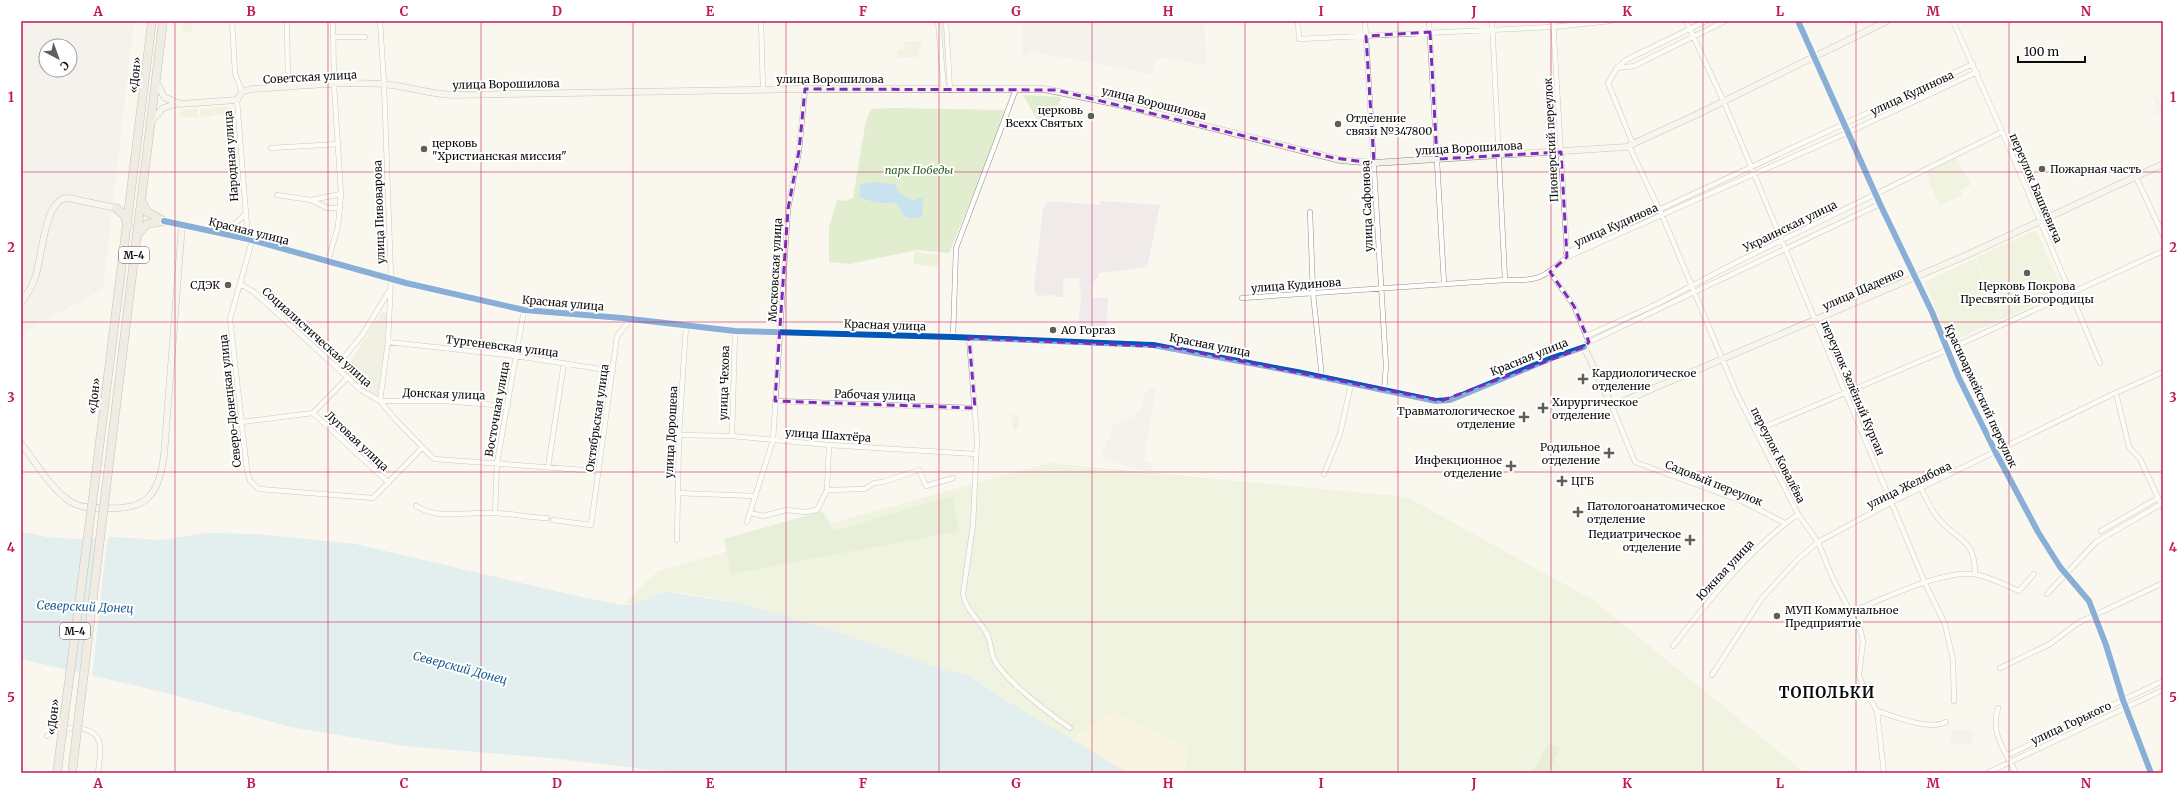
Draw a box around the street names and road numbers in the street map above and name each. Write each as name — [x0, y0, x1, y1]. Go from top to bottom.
street label: «Дон» — [126, 56, 144, 94]
street label: Советская улица — [263, 68, 357, 86]
street label: улица Кудинова — [1868, 68, 1956, 118]
street label: улица Ворошилова — [776, 72, 884, 86]
street label: улица Ворошилова — [452, 76, 560, 92]
street label: Пионерский переулок — [1541, 77, 1561, 203]
street label: улица Ворошилова — [1100, 83, 1208, 123]
street label: Народная улица — [221, 110, 241, 202]
street label: переулок Башкевича — [2007, 131, 2065, 245]
street label: улица Ворошилова — [1415, 138, 1523, 158]
street label: улица Пивоварова — [370, 160, 388, 264]
street label: улица Сафонова — [1358, 160, 1376, 252]
street label: Украинская улица — [1740, 197, 1839, 255]
street label: улица Кудинова — [1572, 200, 1660, 250]
street label: Красная улица — [207, 214, 291, 248]
street label: Московская улица — [765, 218, 785, 322]
road number: М-4 — [119, 247, 149, 263]
street label: улица Щаденко — [1820, 265, 1906, 313]
street label: улица Кудинова — [1250, 275, 1342, 295]
street label: Социалистическая улица — [259, 284, 375, 390]
street label: Красная улица — [521, 292, 605, 314]
street label: Красная улица — [844, 317, 926, 333]
street label: переулок Зелёный Курган — [1818, 318, 1888, 458]
street label: Красноармейский переулок — [1942, 322, 2020, 470]
street label: Красная улица — [1168, 330, 1252, 360]
street label: Тургеневская улица — [445, 332, 559, 360]
street label: Северо-Донецкая улица — [216, 334, 244, 468]
street label: Красная улица — [1488, 335, 1570, 379]
street label: улица Чехова — [716, 345, 732, 421]
street label: Восточная улица — [482, 360, 512, 458]
street label: Октябрьская улица — [582, 363, 612, 473]
street label: «Дон» — [85, 377, 103, 415]
street label: улица Дорошева — [662, 385, 680, 479]
street label: Донская улица — [402, 386, 486, 402]
street label: Рабочая улица — [834, 387, 916, 403]
street label: переулок Ковалёва — [1748, 405, 1808, 505]
street label: Луговая улица — [322, 408, 392, 474]
street label: улица Шахтёра — [785, 425, 871, 445]
street label: Садовый переулок — [1663, 457, 1765, 509]
street label: улица Желябова — [1864, 458, 1954, 512]
street label: Южная улица — [1693, 537, 1757, 603]
road number: М-4 — [60, 623, 90, 639]
street label: «Дон» — [44, 698, 62, 736]
street label: улица Горького — [2029, 698, 2114, 748]

